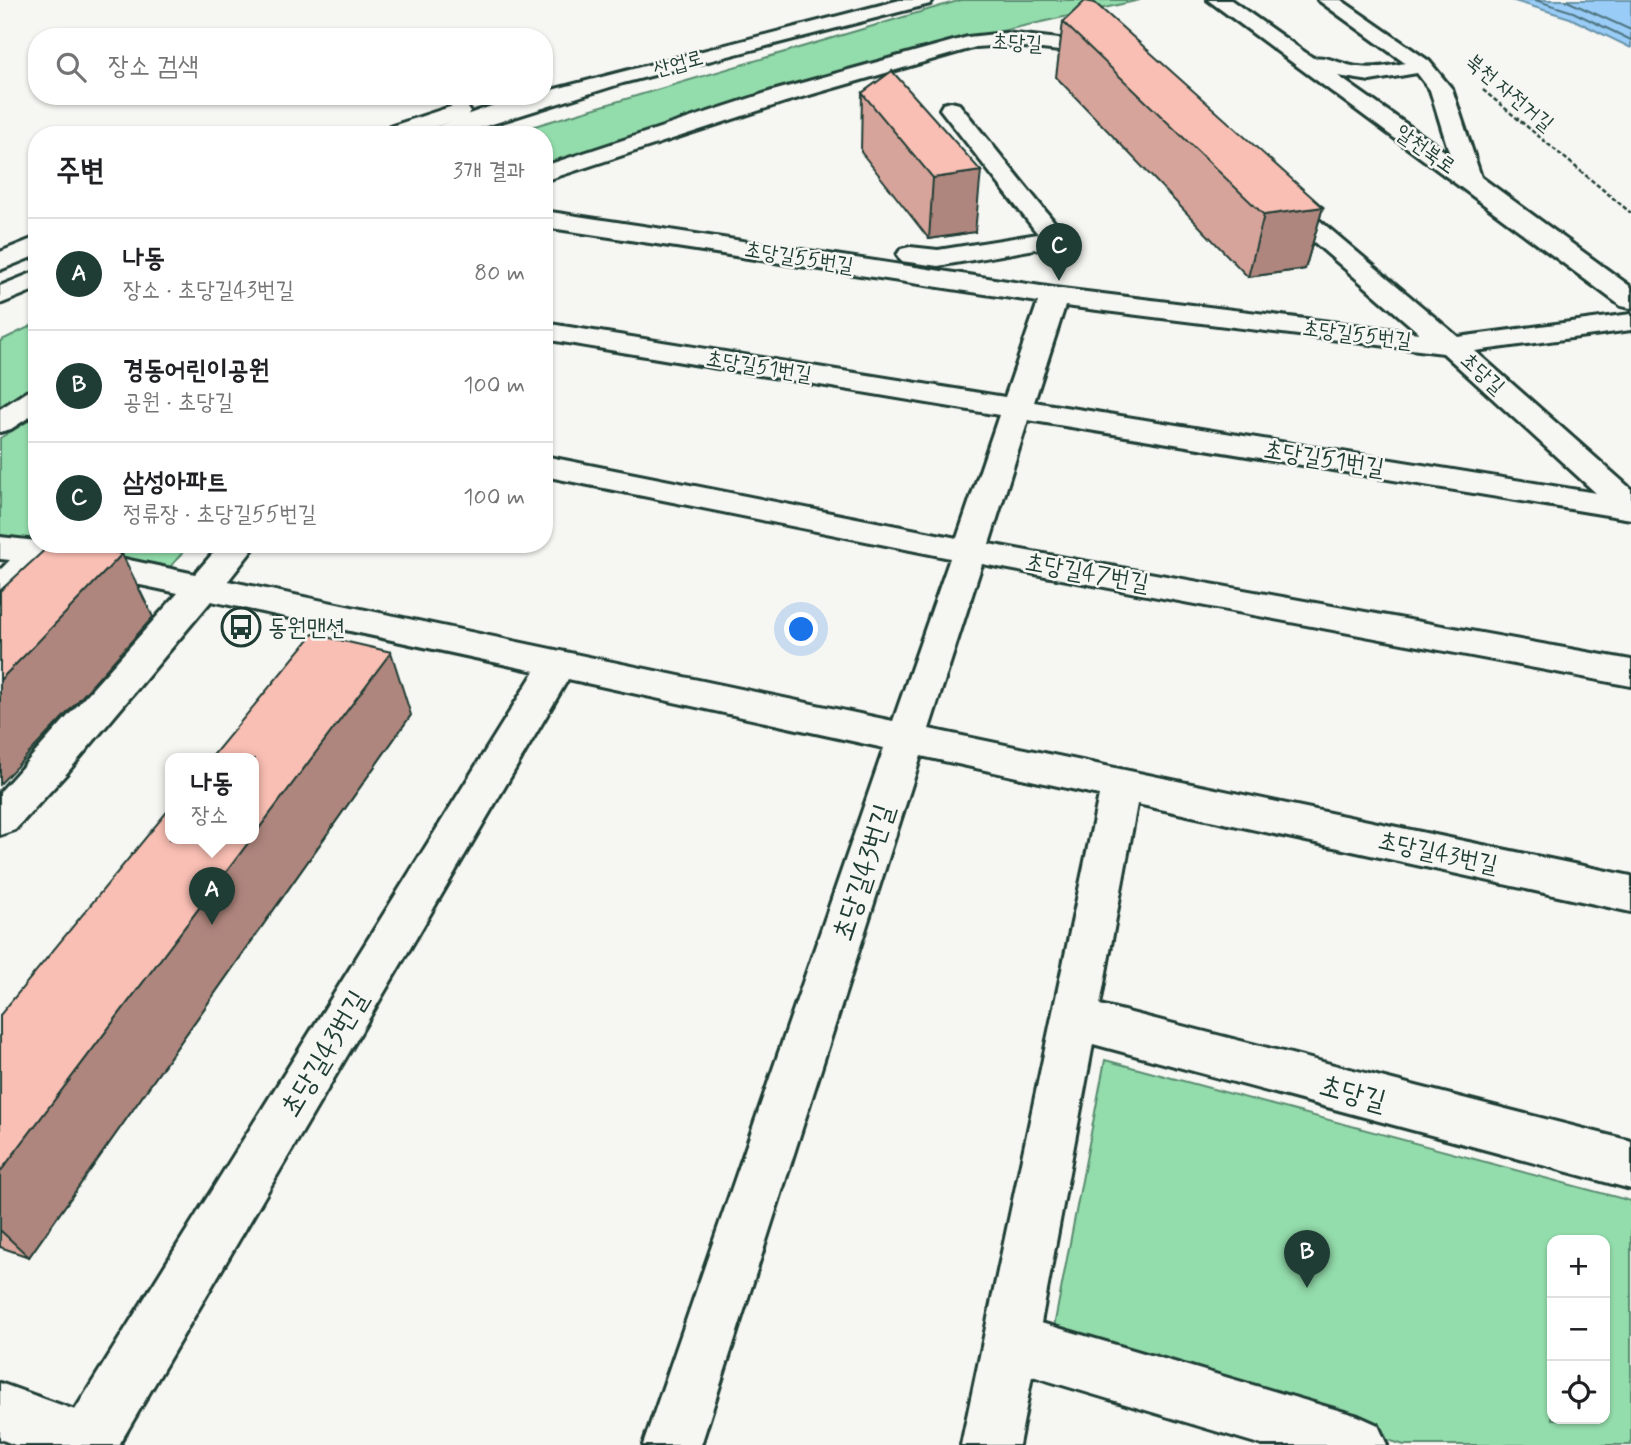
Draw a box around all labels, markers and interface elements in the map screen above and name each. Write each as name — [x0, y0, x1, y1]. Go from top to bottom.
search box — [28, 28, 553, 105]
street label: 초당길 — [991, 28, 1043, 58]
street label: 산업로 — [650, 44, 706, 84]
icon: search — [52, 48, 90, 86]
street label: 북천 자전거길 — [1459, 48, 1559, 138]
text: 장소 검색 — [108, 50, 199, 84]
street label: 알천북로 — [1390, 119, 1461, 181]
text: 주변 — [56, 152, 104, 191]
text: 3개 결과 — [453, 157, 525, 187]
pin: C — [1036, 223, 1082, 281]
street label: 초당길55번길 — [742, 236, 855, 280]
text: 나동 — [123, 242, 165, 276]
text: A — [71, 259, 87, 289]
text: 80 m — [474, 259, 525, 289]
text: 장소 · 초당길43번길 — [123, 276, 294, 306]
street label: 초당길55번길 — [1301, 314, 1413, 356]
street label: 초당길51번길 — [704, 345, 814, 389]
street label: 초당길 — [1454, 346, 1511, 401]
text: 경동어린이공원 — [123, 354, 269, 388]
text: B — [72, 371, 86, 401]
text: 100 m — [463, 371, 525, 401]
text: 공원 · 초당길 — [123, 388, 233, 418]
street label: 초당길51번길 — [1261, 435, 1386, 484]
text: 삼성아파트 — [123, 466, 228, 500]
text: C — [71, 483, 87, 513]
text: 100 m — [463, 483, 525, 513]
text: 정류장 · 초당길55번길 — [123, 500, 316, 530]
street label: 초당길47번길 — [1022, 547, 1151, 600]
bus stop icon: 동원맨션 — [220, 606, 262, 648]
your location — [784, 612, 818, 646]
place label: 동원맨션 — [268, 613, 345, 644]
popup — [165, 753, 259, 844]
text: 나동 — [191, 767, 233, 801]
street label: 초당길43번길 — [825, 800, 904, 946]
text: 장소 — [191, 801, 228, 831]
street label: 초당길43번길 — [1375, 826, 1500, 881]
pin: A — [189, 867, 235, 925]
street label: 초당길43번길 — [273, 984, 377, 1125]
street label: 초당길 — [1315, 1068, 1390, 1121]
pin: B — [1284, 1230, 1330, 1288]
map controls — [1547, 1235, 1610, 1424]
button: + — [1547, 1235, 1610, 1298]
button: − — [1547, 1298, 1610, 1361]
button: locate — [1547, 1361, 1610, 1424]

